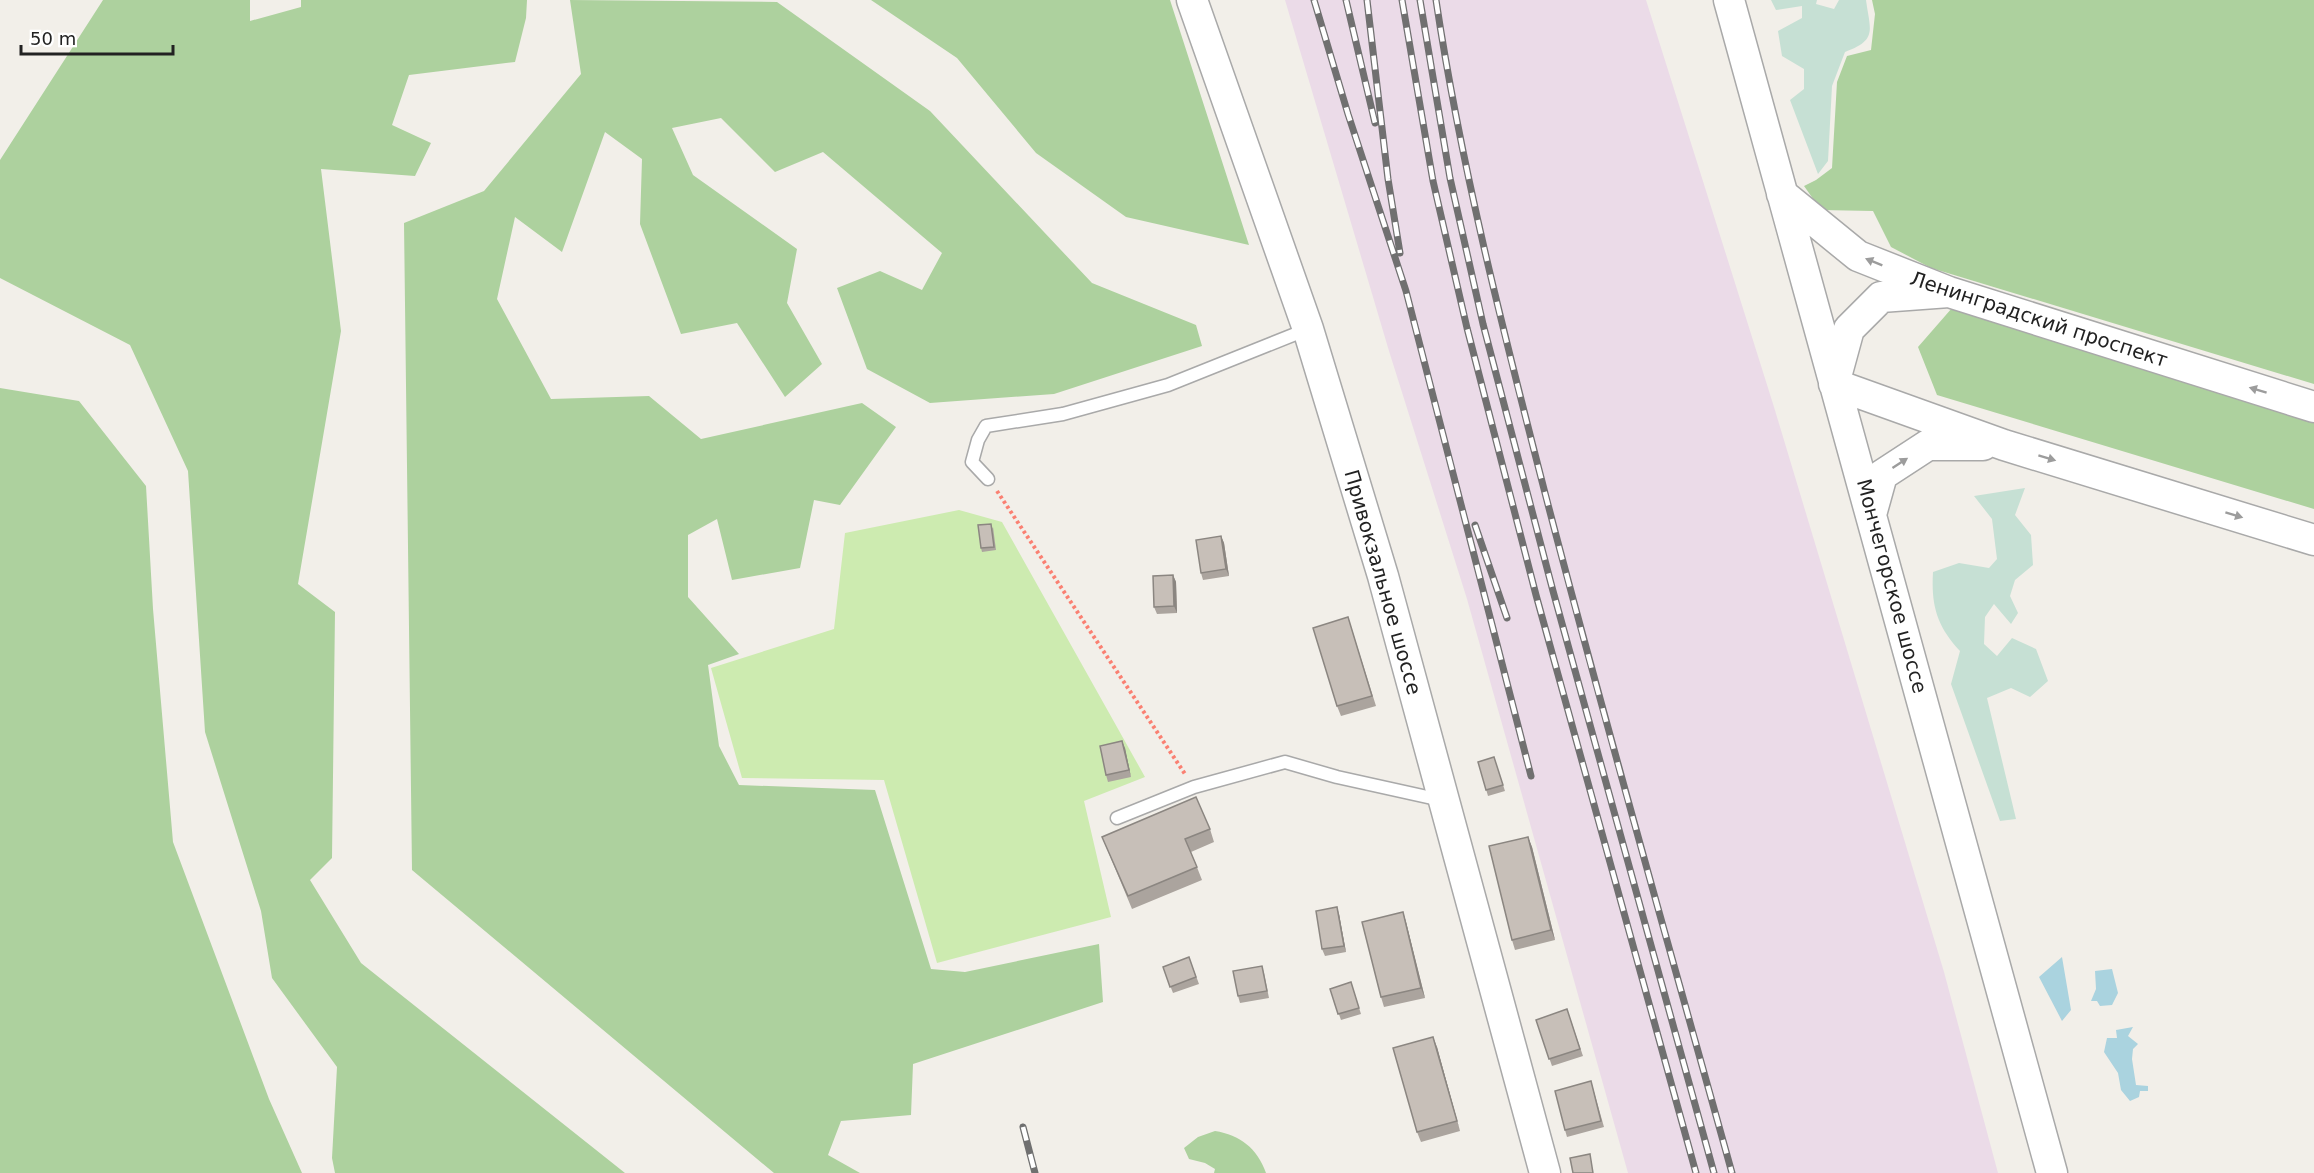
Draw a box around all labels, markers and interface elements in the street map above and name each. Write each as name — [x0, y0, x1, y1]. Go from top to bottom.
scale bar — [21, 18, 172, 56]
text: 50 m — [30, 28, 76, 49]
one-way arrow — [1865, 257, 1883, 267]
street label: Ленинградский проспект — [1907, 266, 2171, 372]
one-way arrow — [2249, 385, 2267, 394]
one-way arrow — [2038, 454, 2056, 463]
one-way arrow — [1892, 458, 1908, 469]
street label: Привокзальное шоссе — [1339, 467, 1427, 697]
street label: Мончегорское шоссе — [1852, 476, 1932, 696]
one-way arrow — [2225, 511, 2243, 521]

